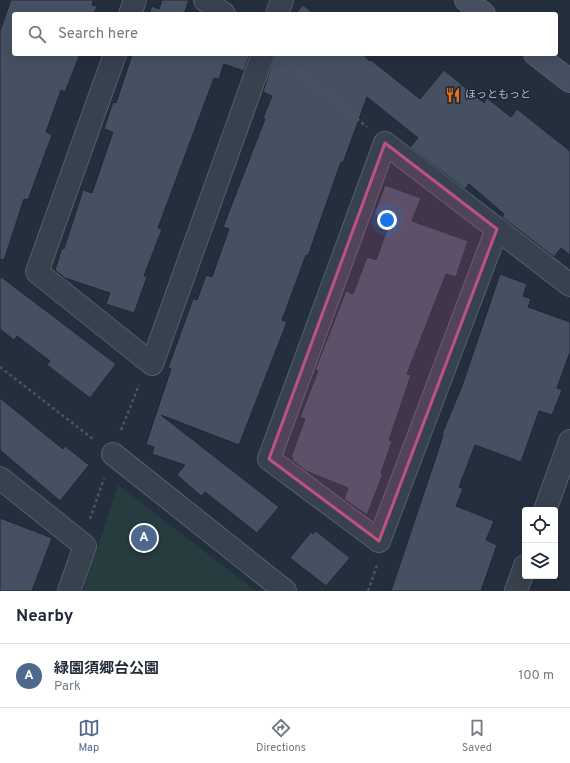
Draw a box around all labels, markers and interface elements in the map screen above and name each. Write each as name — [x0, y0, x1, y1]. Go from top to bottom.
search box — [12, 12, 558, 56]
icon: search — [26, 23, 48, 45]
text: Search here — [58, 25, 138, 44]
restaurant icon: ほっともっと — [444, 86, 462, 104]
place label: ほっともっと — [465, 88, 531, 102]
your location — [377, 210, 397, 230]
map controls — [522, 507, 558, 579]
button: locate — [522, 507, 558, 543]
pin: A — [131, 523, 157, 553]
button: layers — [522, 543, 558, 579]
text: Nearby — [16, 606, 73, 628]
text: 緑園須郷台公園 — [54, 660, 159, 679]
text: A — [24, 668, 34, 684]
text: 100 m — [518, 668, 554, 684]
text: Park — [54, 679, 81, 695]
tab: Map — [78, 717, 100, 755]
tab: Directions — [256, 717, 306, 755]
tab: Saved — [462, 717, 492, 755]

